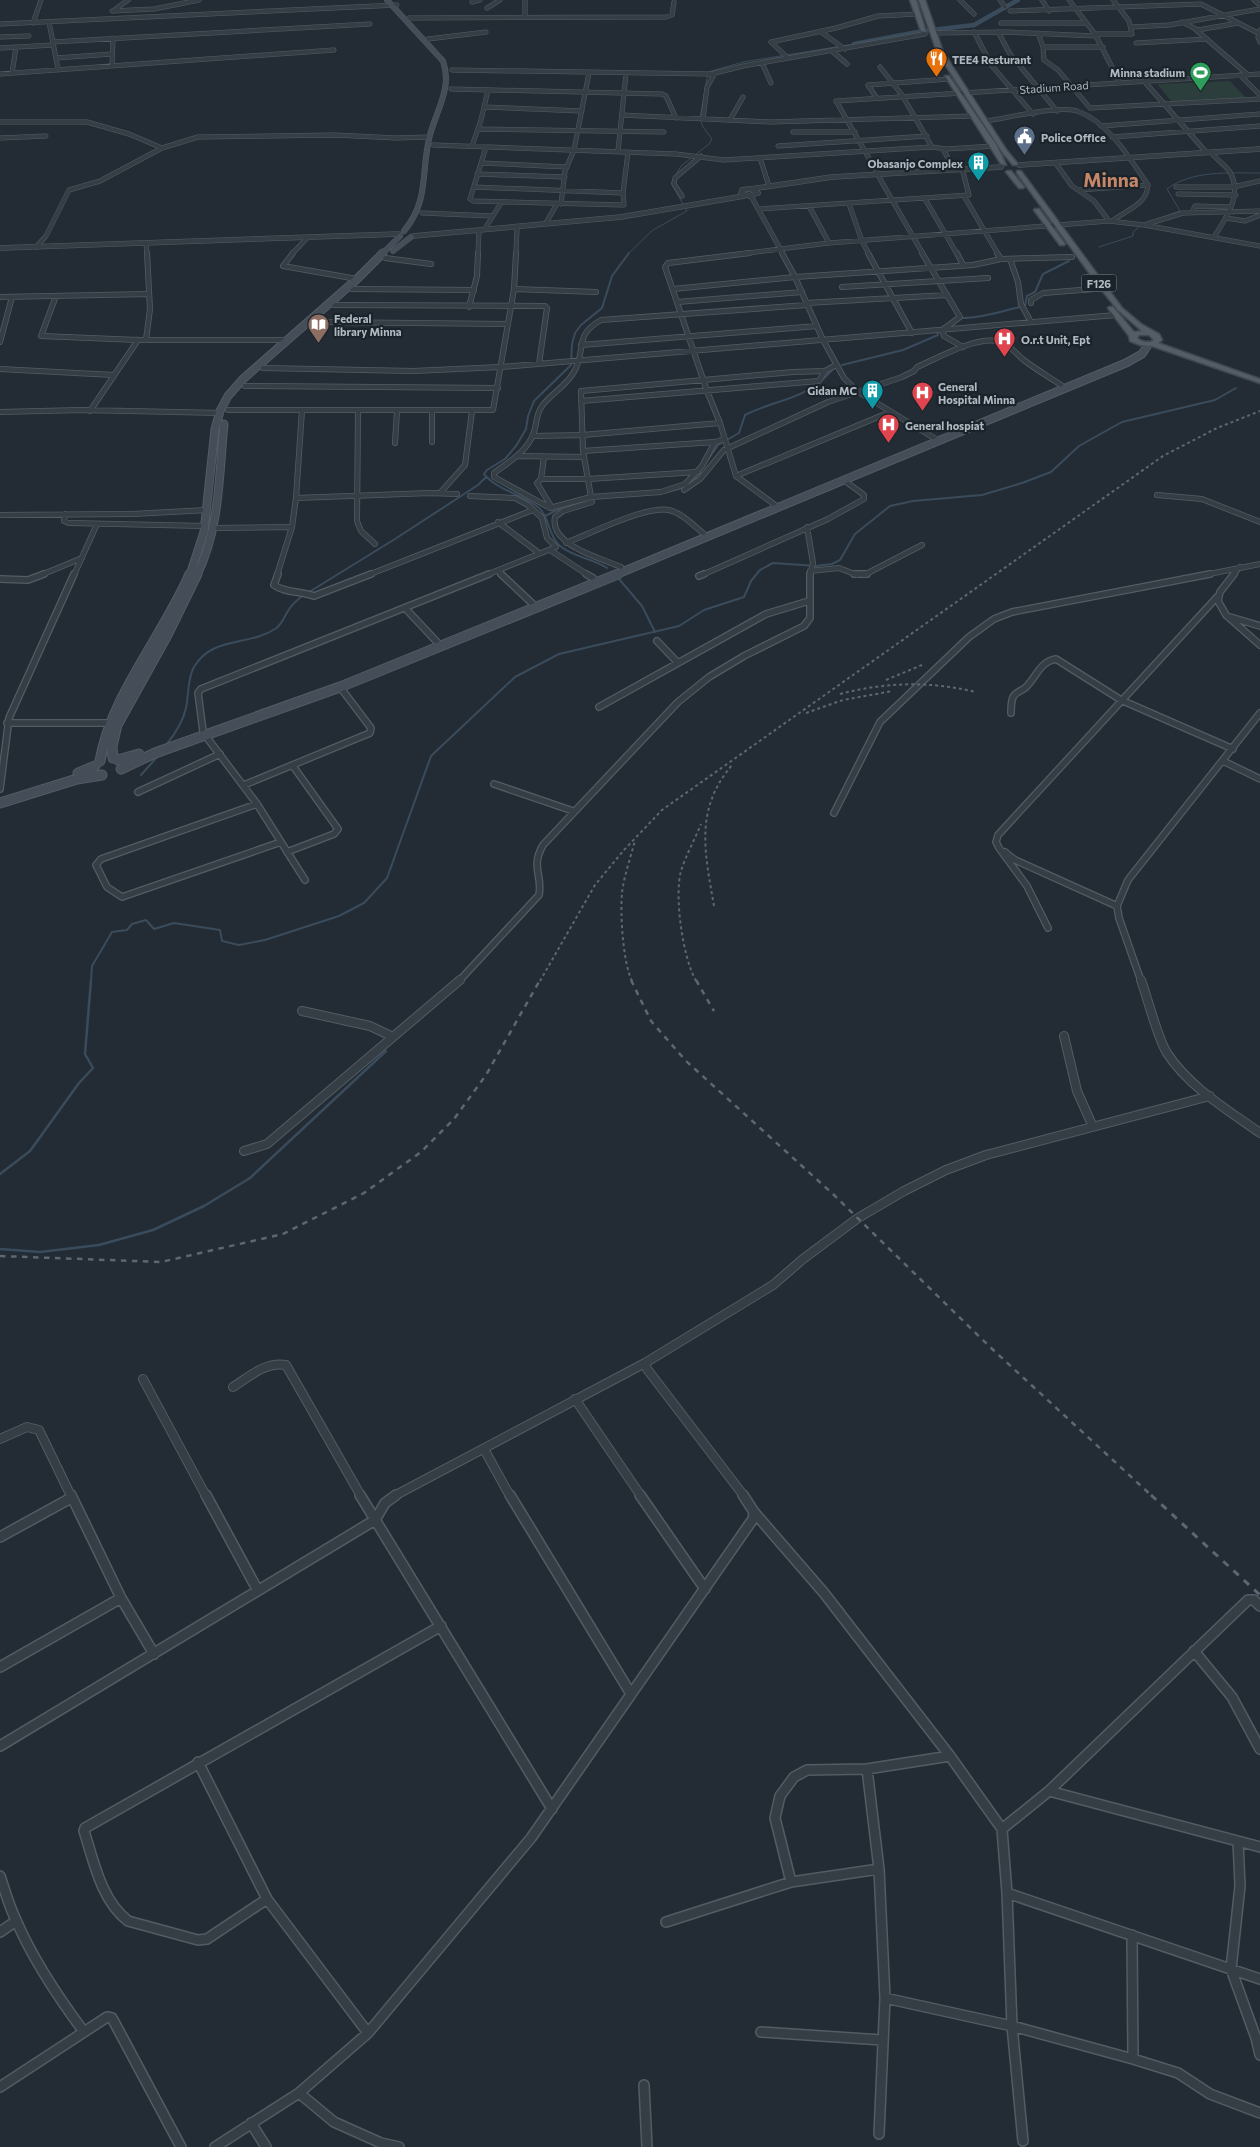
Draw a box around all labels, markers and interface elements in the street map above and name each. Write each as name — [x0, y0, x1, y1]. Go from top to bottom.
restaurant icon: TEE4 Resturant — [924, 47, 948, 78]
place label: TEE4 Resturant — [952, 53, 1032, 66]
sports icon: Minna stadium — [1189, 60, 1213, 91]
place label: Minna stadium — [1110, 66, 1185, 79]
street label: Stadium Road — [1019, 78, 1089, 96]
public building icon: Police Office — [1013, 125, 1037, 156]
place label: Police Office — [1041, 131, 1106, 144]
building icon: Obasanjo Complex — [967, 151, 991, 182]
place label: Obasanjo Complex — [867, 157, 964, 170]
district label: Minna — [1083, 168, 1139, 191]
road number: F126 — [1082, 274, 1116, 292]
library icon: Federal library Minna — [306, 312, 330, 343]
place label: Federal library Minna — [334, 312, 402, 338]
hospital icon: O.r.t Unit, Ept — [993, 327, 1017, 358]
place label: O.r.t Unit, Ept — [1021, 333, 1091, 346]
building icon: Gidan MC — [861, 378, 885, 409]
hospital icon: General Hospital Minna — [910, 380, 934, 411]
place label: General Hospital Minna — [938, 380, 1015, 406]
place label: Gidan MC — [807, 384, 857, 397]
hospital icon: General hospiat — [877, 413, 901, 444]
place label: General hospiat — [905, 419, 985, 432]

